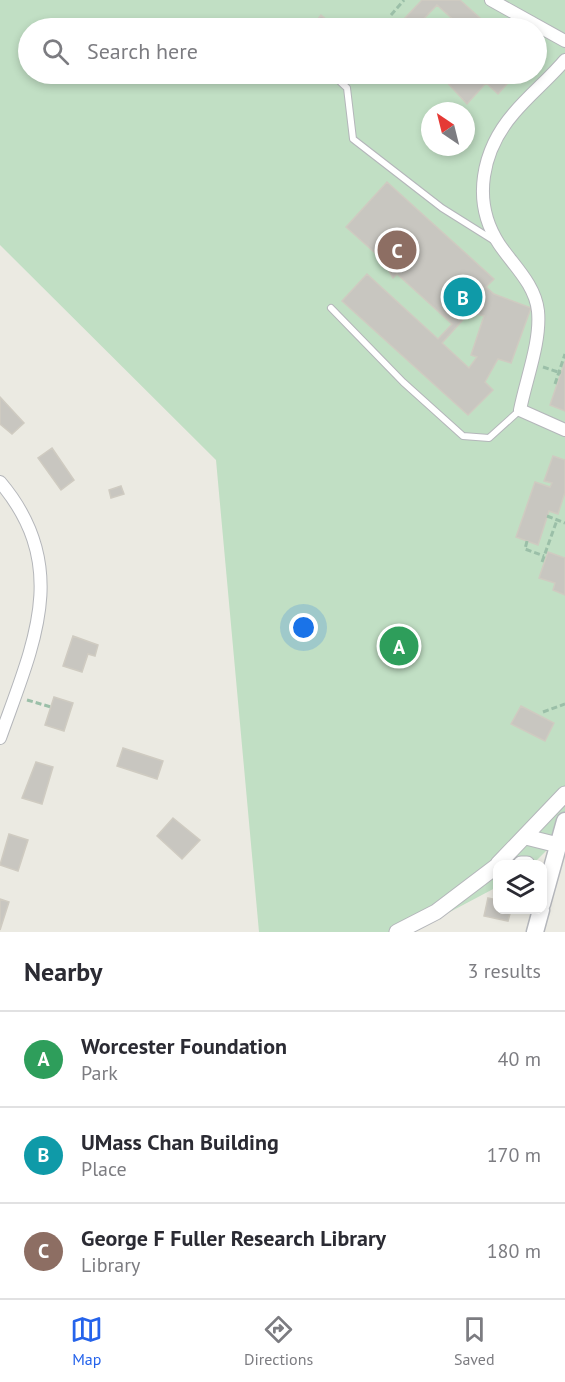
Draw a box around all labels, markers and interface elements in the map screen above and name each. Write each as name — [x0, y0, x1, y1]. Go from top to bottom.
search box — [18, 18, 547, 84]
icon: search — [39, 35, 72, 68]
text: Search here — [87, 37, 198, 65]
north arrow — [421, 102, 475, 156]
pin: C — [378, 228, 416, 272]
pin: B — [444, 274, 482, 320]
your location — [289, 613, 318, 642]
pin: A — [380, 624, 418, 668]
map controls — [493, 860, 547, 914]
button: layers — [493, 860, 547, 914]
text: Nearby — [24, 955, 102, 988]
text: 3 results — [468, 958, 541, 984]
text: Worcester Foundation — [81, 1032, 287, 1060]
text: A — [37, 1046, 50, 1072]
text: 40 m — [498, 1046, 541, 1072]
text: Park — [81, 1060, 118, 1086]
text: UMass Chan Building — [81, 1128, 279, 1156]
text: B — [38, 1142, 49, 1168]
text: 170 m — [487, 1142, 541, 1168]
text: Place — [81, 1156, 127, 1182]
text: George F Fuller Research Library — [81, 1224, 386, 1252]
text: C — [38, 1238, 49, 1264]
text: 180 m — [487, 1238, 541, 1264]
text: Library — [81, 1252, 140, 1278]
tab: Map — [70, 1313, 103, 1369]
tab: Directions — [244, 1313, 313, 1369]
tab: Saved — [454, 1313, 495, 1369]

